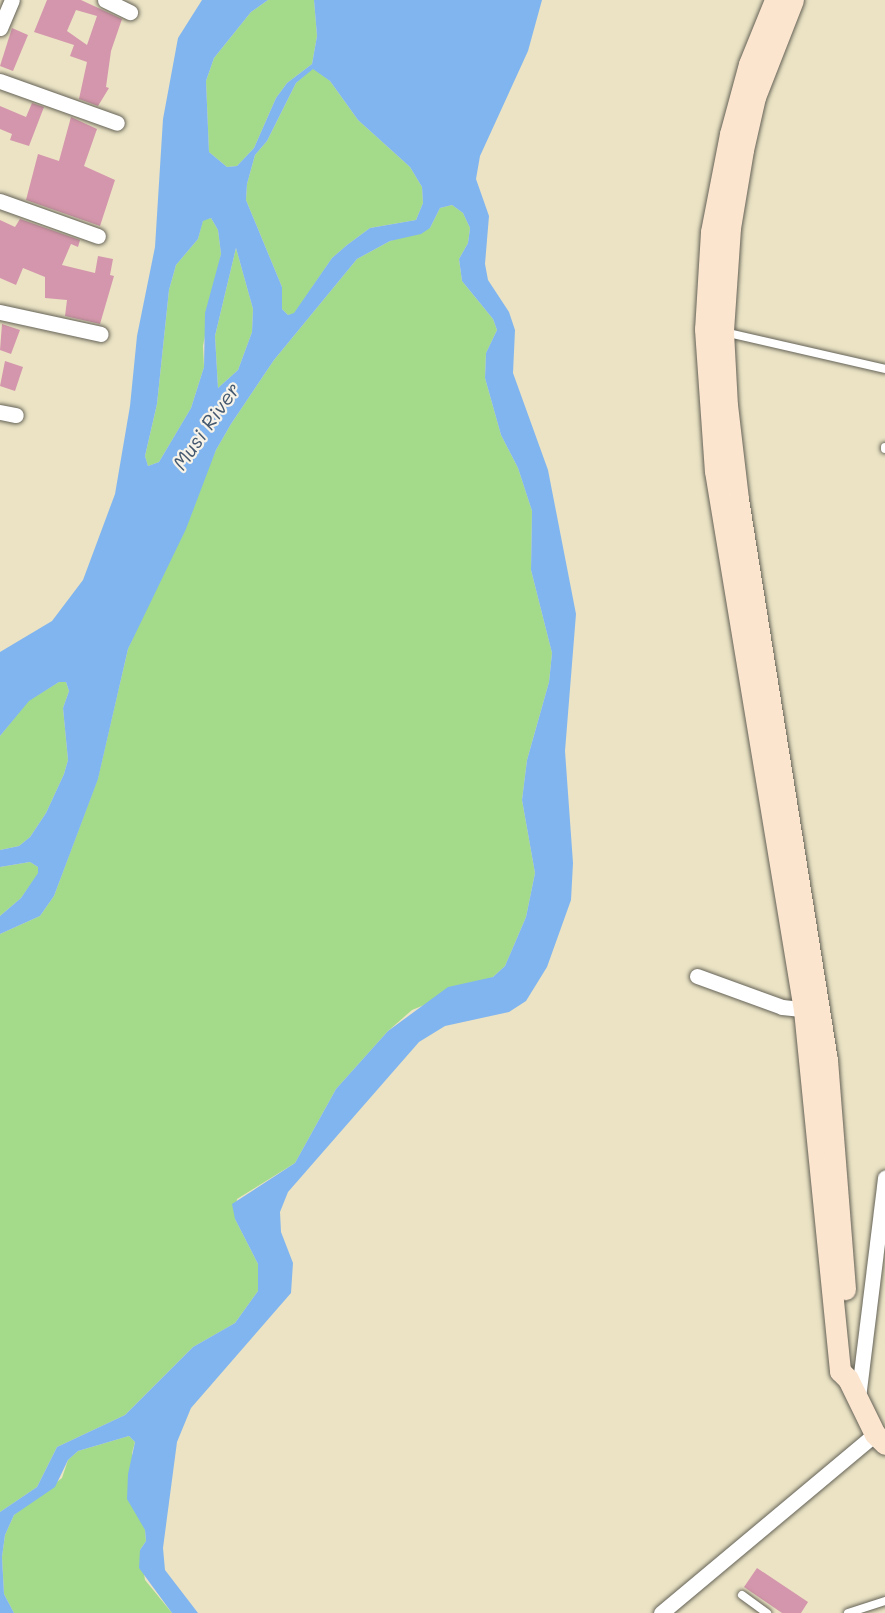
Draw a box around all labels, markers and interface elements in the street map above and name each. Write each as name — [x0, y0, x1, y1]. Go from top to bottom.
water label: Musi River — [167, 378, 245, 474]

